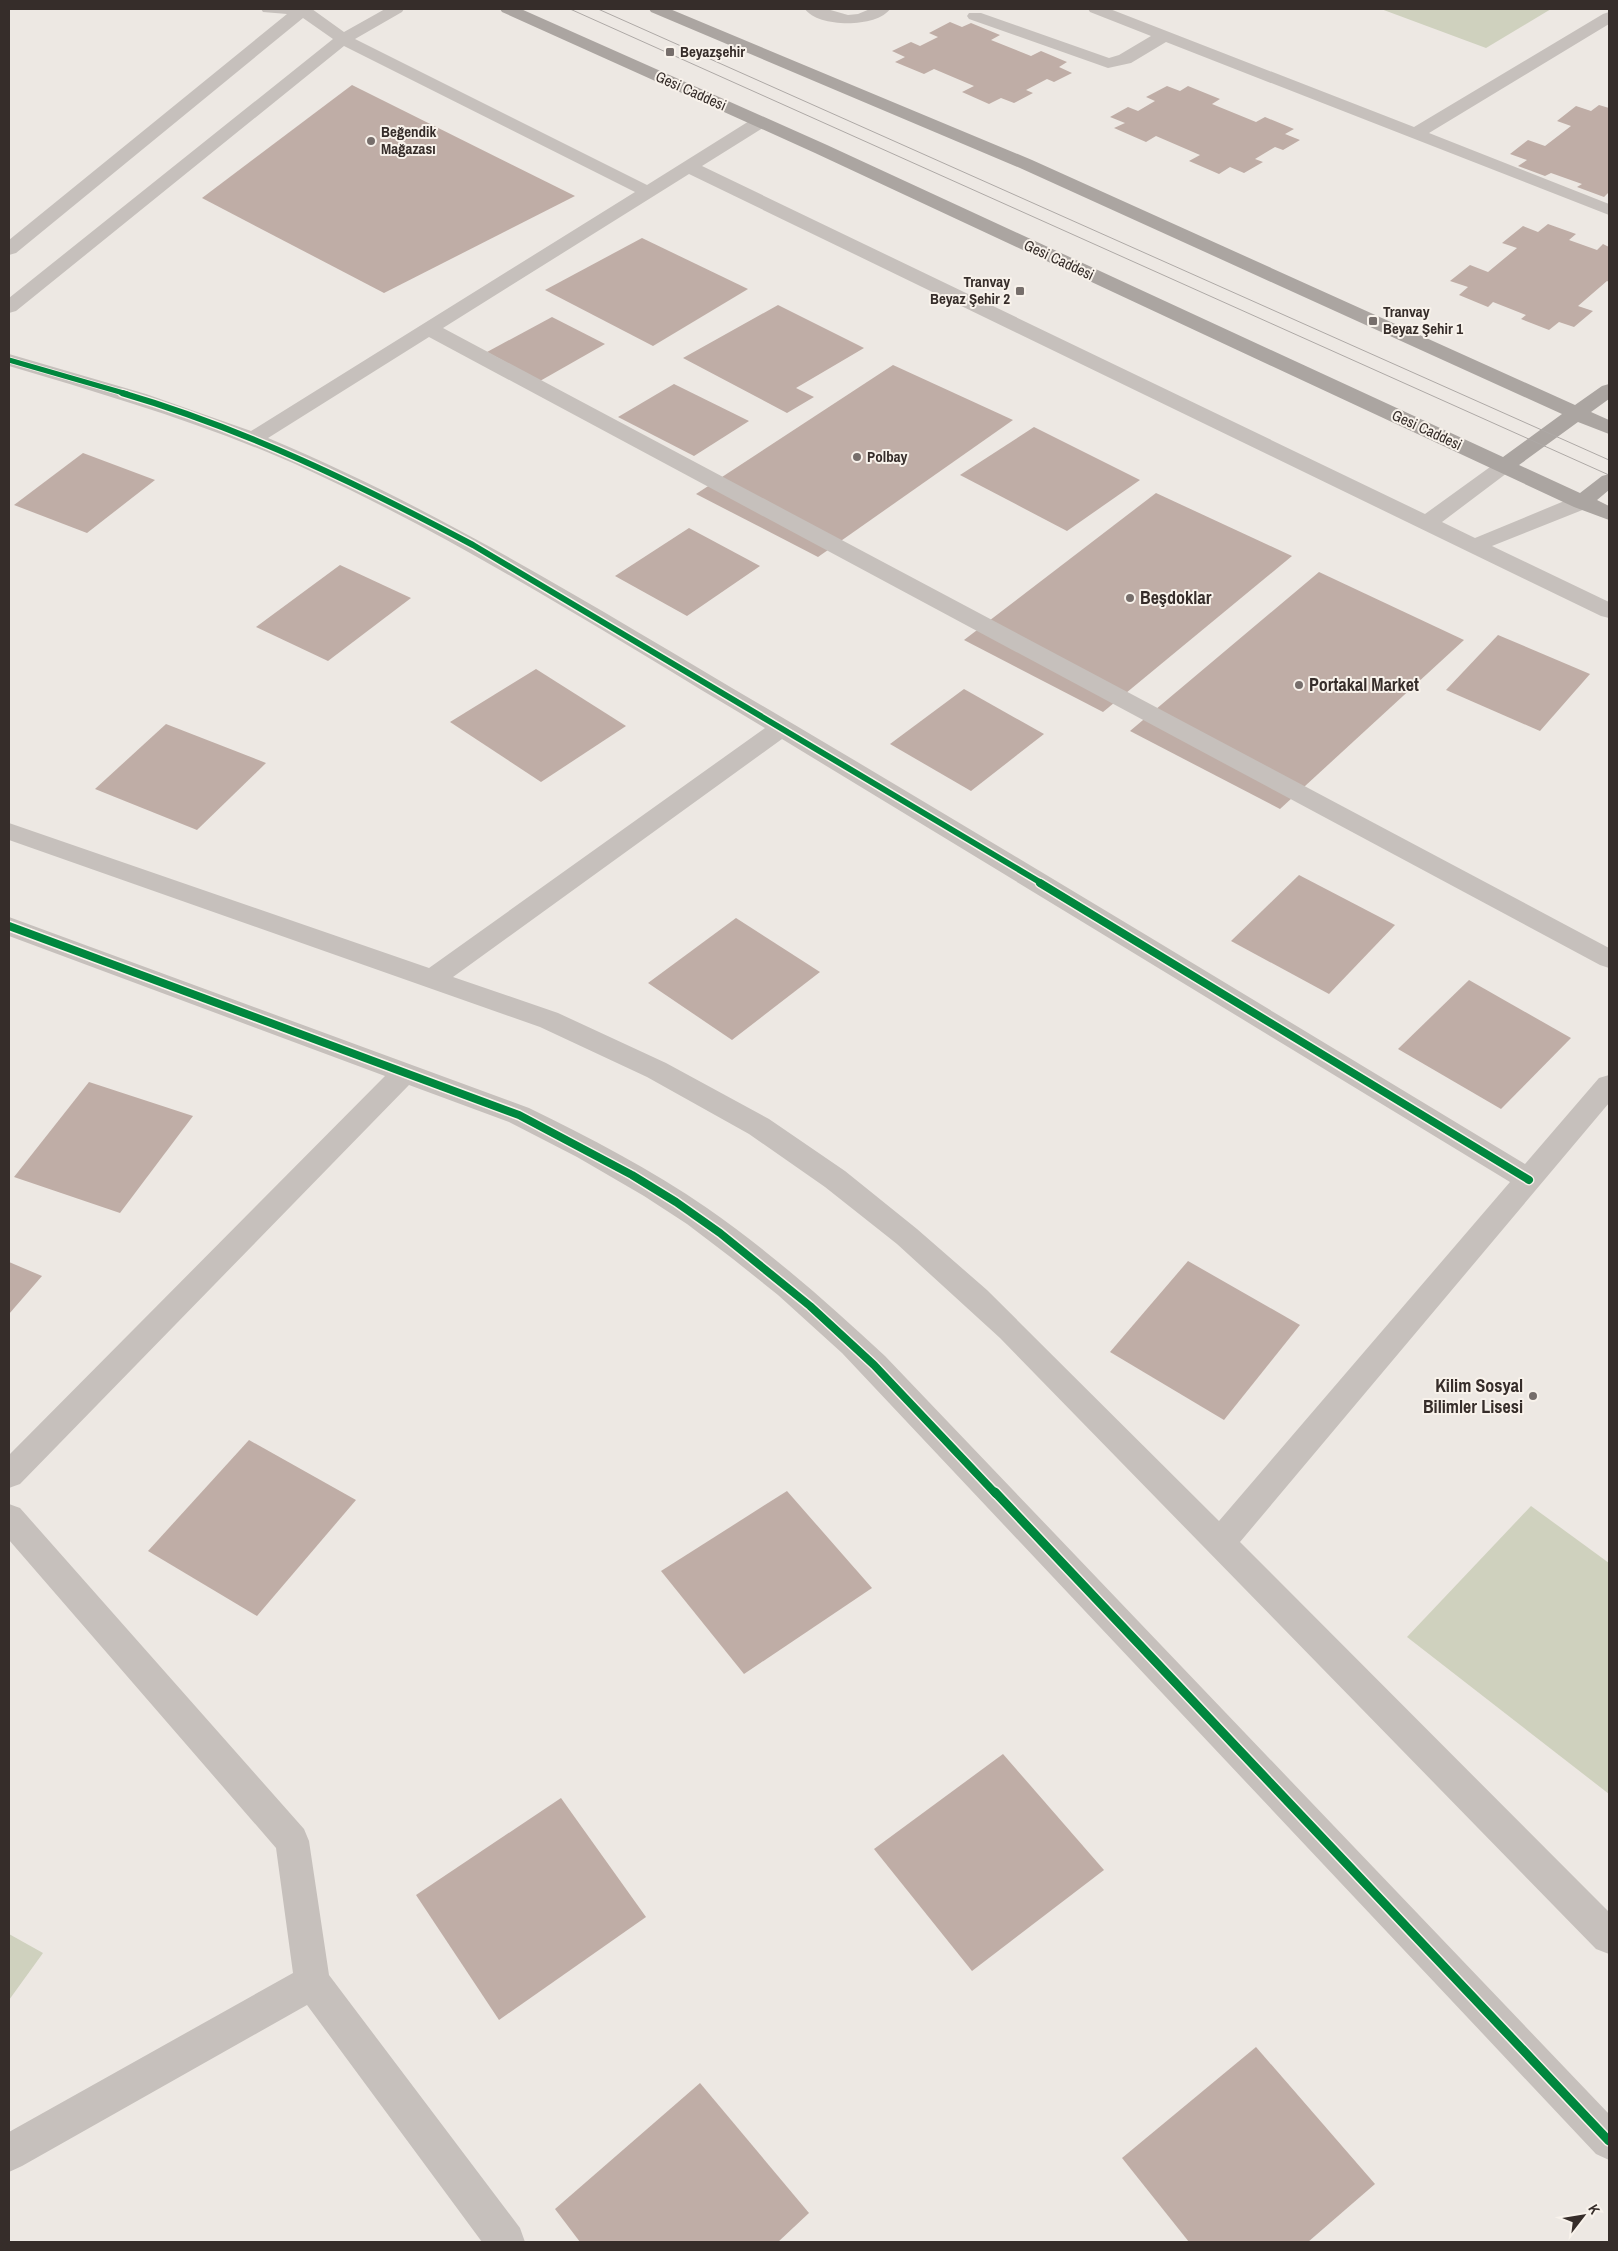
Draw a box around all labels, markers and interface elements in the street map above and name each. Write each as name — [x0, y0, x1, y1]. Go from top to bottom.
place label: Beyazşehir — [680, 41, 745, 62]
marker: Beyazşehir — [664, 46, 676, 58]
street label: Gesi Caddesi — [653, 66, 730, 115]
place label: Beğendik Mağazası — [381, 121, 437, 159]
marker: Beğendik Mağazası — [365, 135, 377, 147]
street label: Gesi Caddesi — [1021, 234, 1098, 285]
place label: Tranvay Beyaz Şehir 2 — [930, 271, 1010, 309]
marker: Tranvay Beyaz Şehir 2 — [1014, 285, 1026, 297]
place label: Tranvay Beyaz Şehir 1 — [1383, 301, 1463, 339]
marker: Tranvay Beyaz Şehir 1 — [1367, 315, 1379, 327]
street label: Gesi Caddesi — [1389, 404, 1466, 455]
place label: Polbay — [867, 446, 907, 467]
marker: Polbay — [851, 451, 863, 463]
place label: Beşdoklar — [1140, 585, 1212, 610]
marker: Beşdoklar — [1124, 592, 1136, 604]
place label: Portakal Market — [1309, 672, 1419, 697]
marker: Portakal Market — [1293, 679, 1305, 691]
place label: Kilim Sosyal Bilimler Lisesi — [1423, 1373, 1523, 1419]
marker: Kilim Sosyal Bilimler Lisesi — [1527, 1390, 1539, 1402]
north arrow — [1558, 2191, 1608, 2241]
text: K — [1584, 2201, 1604, 2218]

